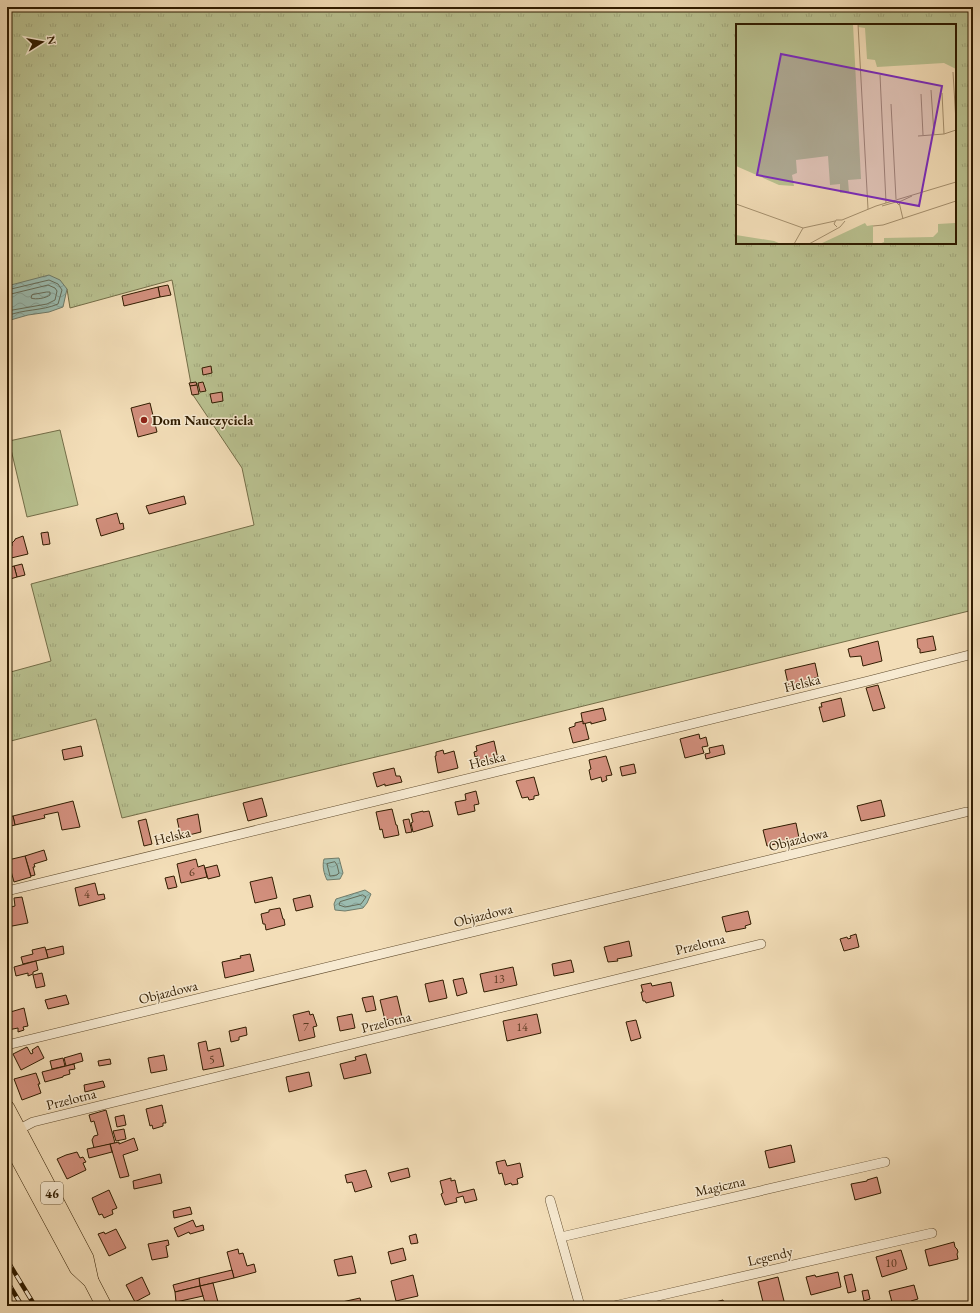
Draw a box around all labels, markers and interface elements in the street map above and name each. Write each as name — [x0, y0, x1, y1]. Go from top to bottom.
north arrow — [22, 22, 62, 62]
inset map — [736, 24, 956, 244]
text: N — [44, 34, 60, 46]
place label: Dom Nauczyciela — [152, 411, 254, 429]
marker: Dom Nauczyciela — [139, 415, 149, 425]
street label: Helska — [782, 670, 822, 696]
street label: Helska — [467, 747, 507, 773]
street label: Helska — [152, 823, 192, 849]
street label: Objazdowa — [767, 823, 830, 855]
house number: 6 — [189, 864, 195, 880]
house number: 4 — [84, 886, 90, 902]
street label: Objazdowa — [452, 899, 515, 931]
street label: Przelotna — [673, 929, 727, 959]
house number: 13 — [493, 971, 505, 987]
street label: Objazdowa — [137, 976, 200, 1008]
street label: Przelotna — [359, 1007, 413, 1037]
house number: 7 — [303, 1019, 309, 1035]
house number: 14 — [516, 1019, 528, 1035]
house number: 5 — [209, 1051, 215, 1067]
street label: Przelotna — [44, 1084, 98, 1114]
street label: Magiczna — [693, 1171, 747, 1201]
road number: 46 — [41, 1182, 63, 1204]
street label: Legendy — [746, 1242, 795, 1270]
house number: 10 — [885, 1255, 897, 1271]

